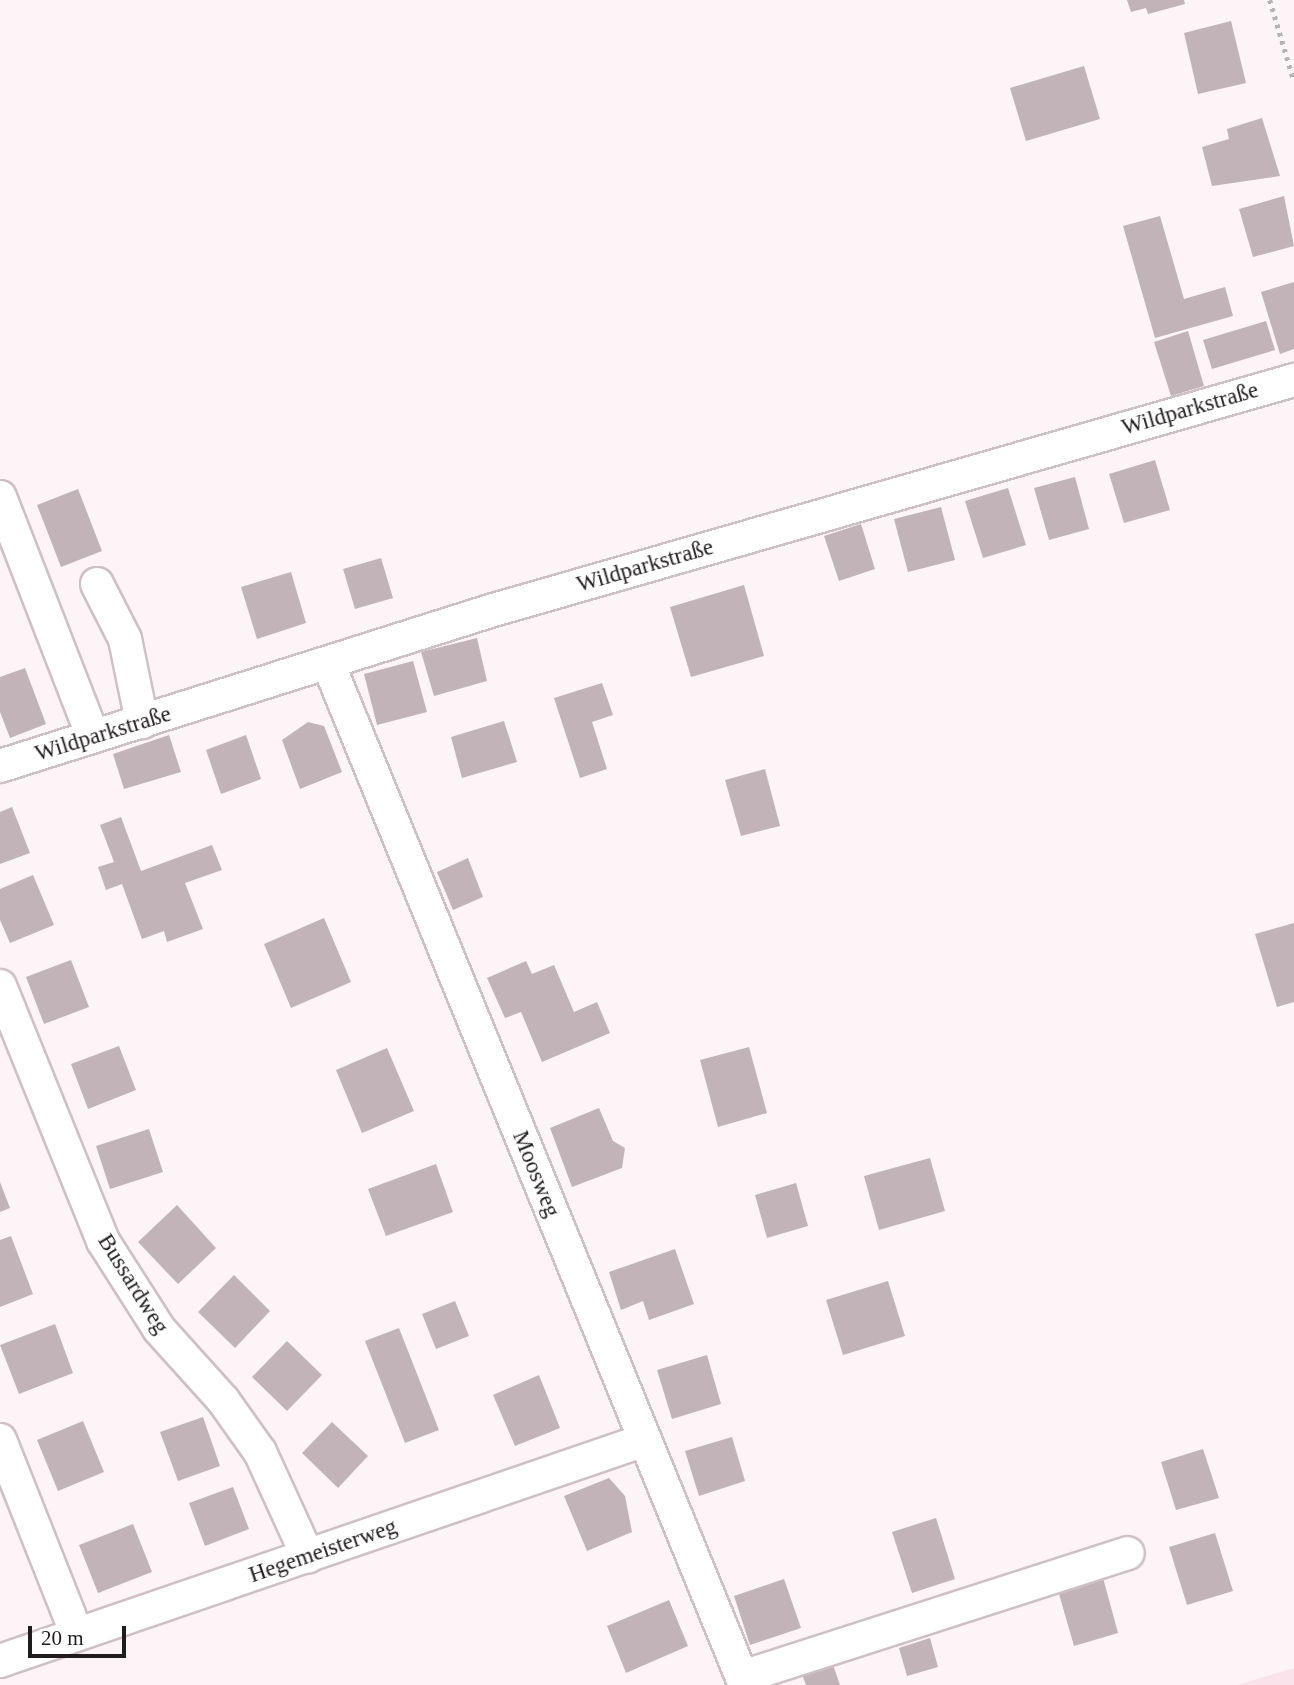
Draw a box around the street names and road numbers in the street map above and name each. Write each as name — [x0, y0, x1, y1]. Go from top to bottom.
street label: Wildparkstraße — [1118, 376, 1262, 442]
street label: Wildparkstraße — [573, 533, 717, 599]
street label: Wildparkstraße — [32, 700, 174, 768]
street label: Moosweg — [506, 1127, 566, 1221]
street label: Bussardweg — [92, 1229, 174, 1339]
street label: Hegemeisterweg — [245, 1513, 401, 1589]

